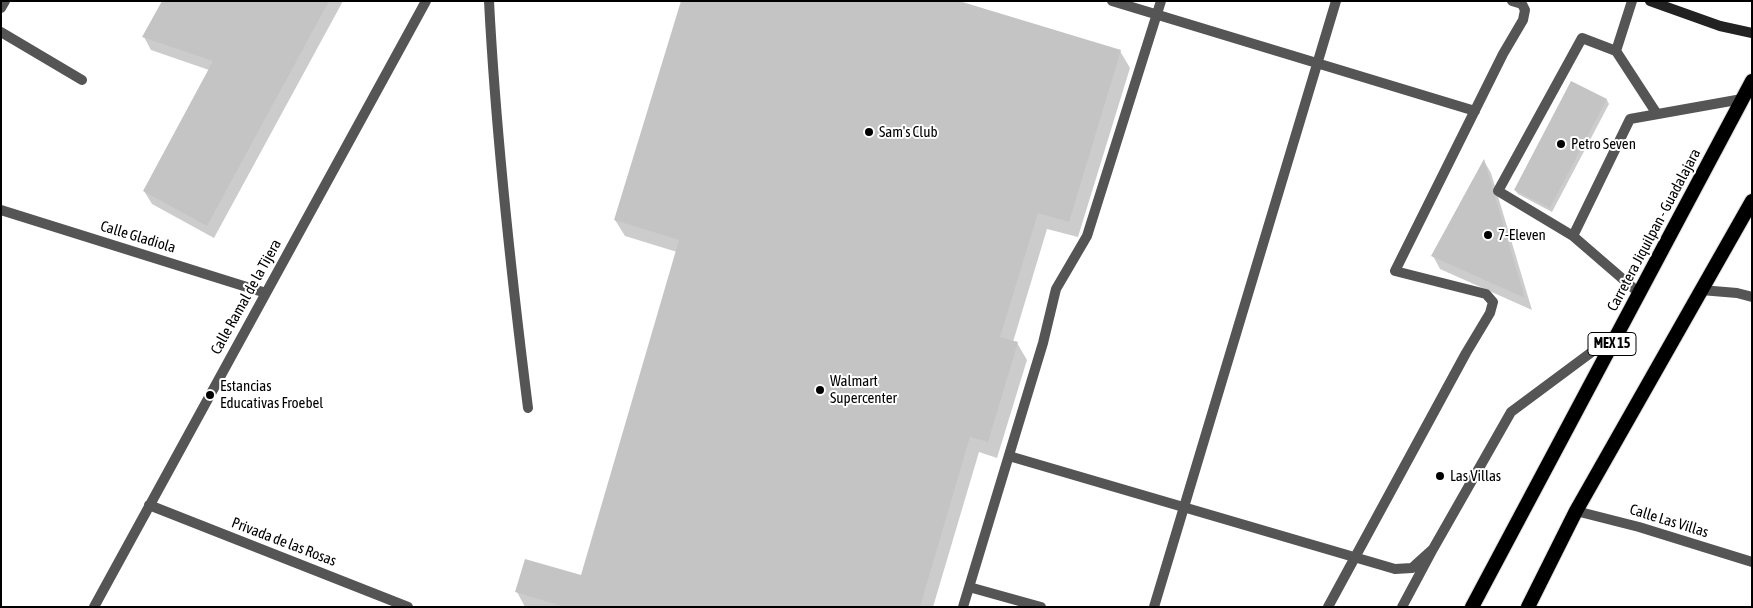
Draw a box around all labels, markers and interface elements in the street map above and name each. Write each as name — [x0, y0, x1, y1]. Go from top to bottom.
place label: Sam's Club — [879, 123, 938, 141]
marker: Sam's Club — [863, 126, 875, 138]
place label: Petro Seven — [1571, 135, 1636, 153]
marker: Petro Seven — [1555, 138, 1567, 150]
street label: Carretera Jiquilpan - Guadalajara — [1603, 146, 1705, 314]
street label: Calle Gladiola — [98, 217, 178, 257]
place label: 7-Eleven — [1498, 226, 1546, 244]
marker: 7-Eleven — [1482, 229, 1494, 241]
street label: Calle Ramal de la Tijera — [207, 236, 285, 358]
road number: MEX 15 — [1588, 332, 1636, 356]
place label: Walmart Supercenter — [830, 372, 897, 407]
place label: Estancias Educativas Froebel — [220, 377, 323, 412]
marker: Walmart Supercenter — [814, 384, 826, 396]
marker: Estancias Educativas Froebel — [204, 389, 216, 401]
place label: Las Villas — [1450, 467, 1501, 485]
marker: Las Villas — [1434, 470, 1446, 482]
street label: Calle Las Villas — [1627, 500, 1711, 542]
street label: Privada de las Rosas — [229, 514, 339, 570]

